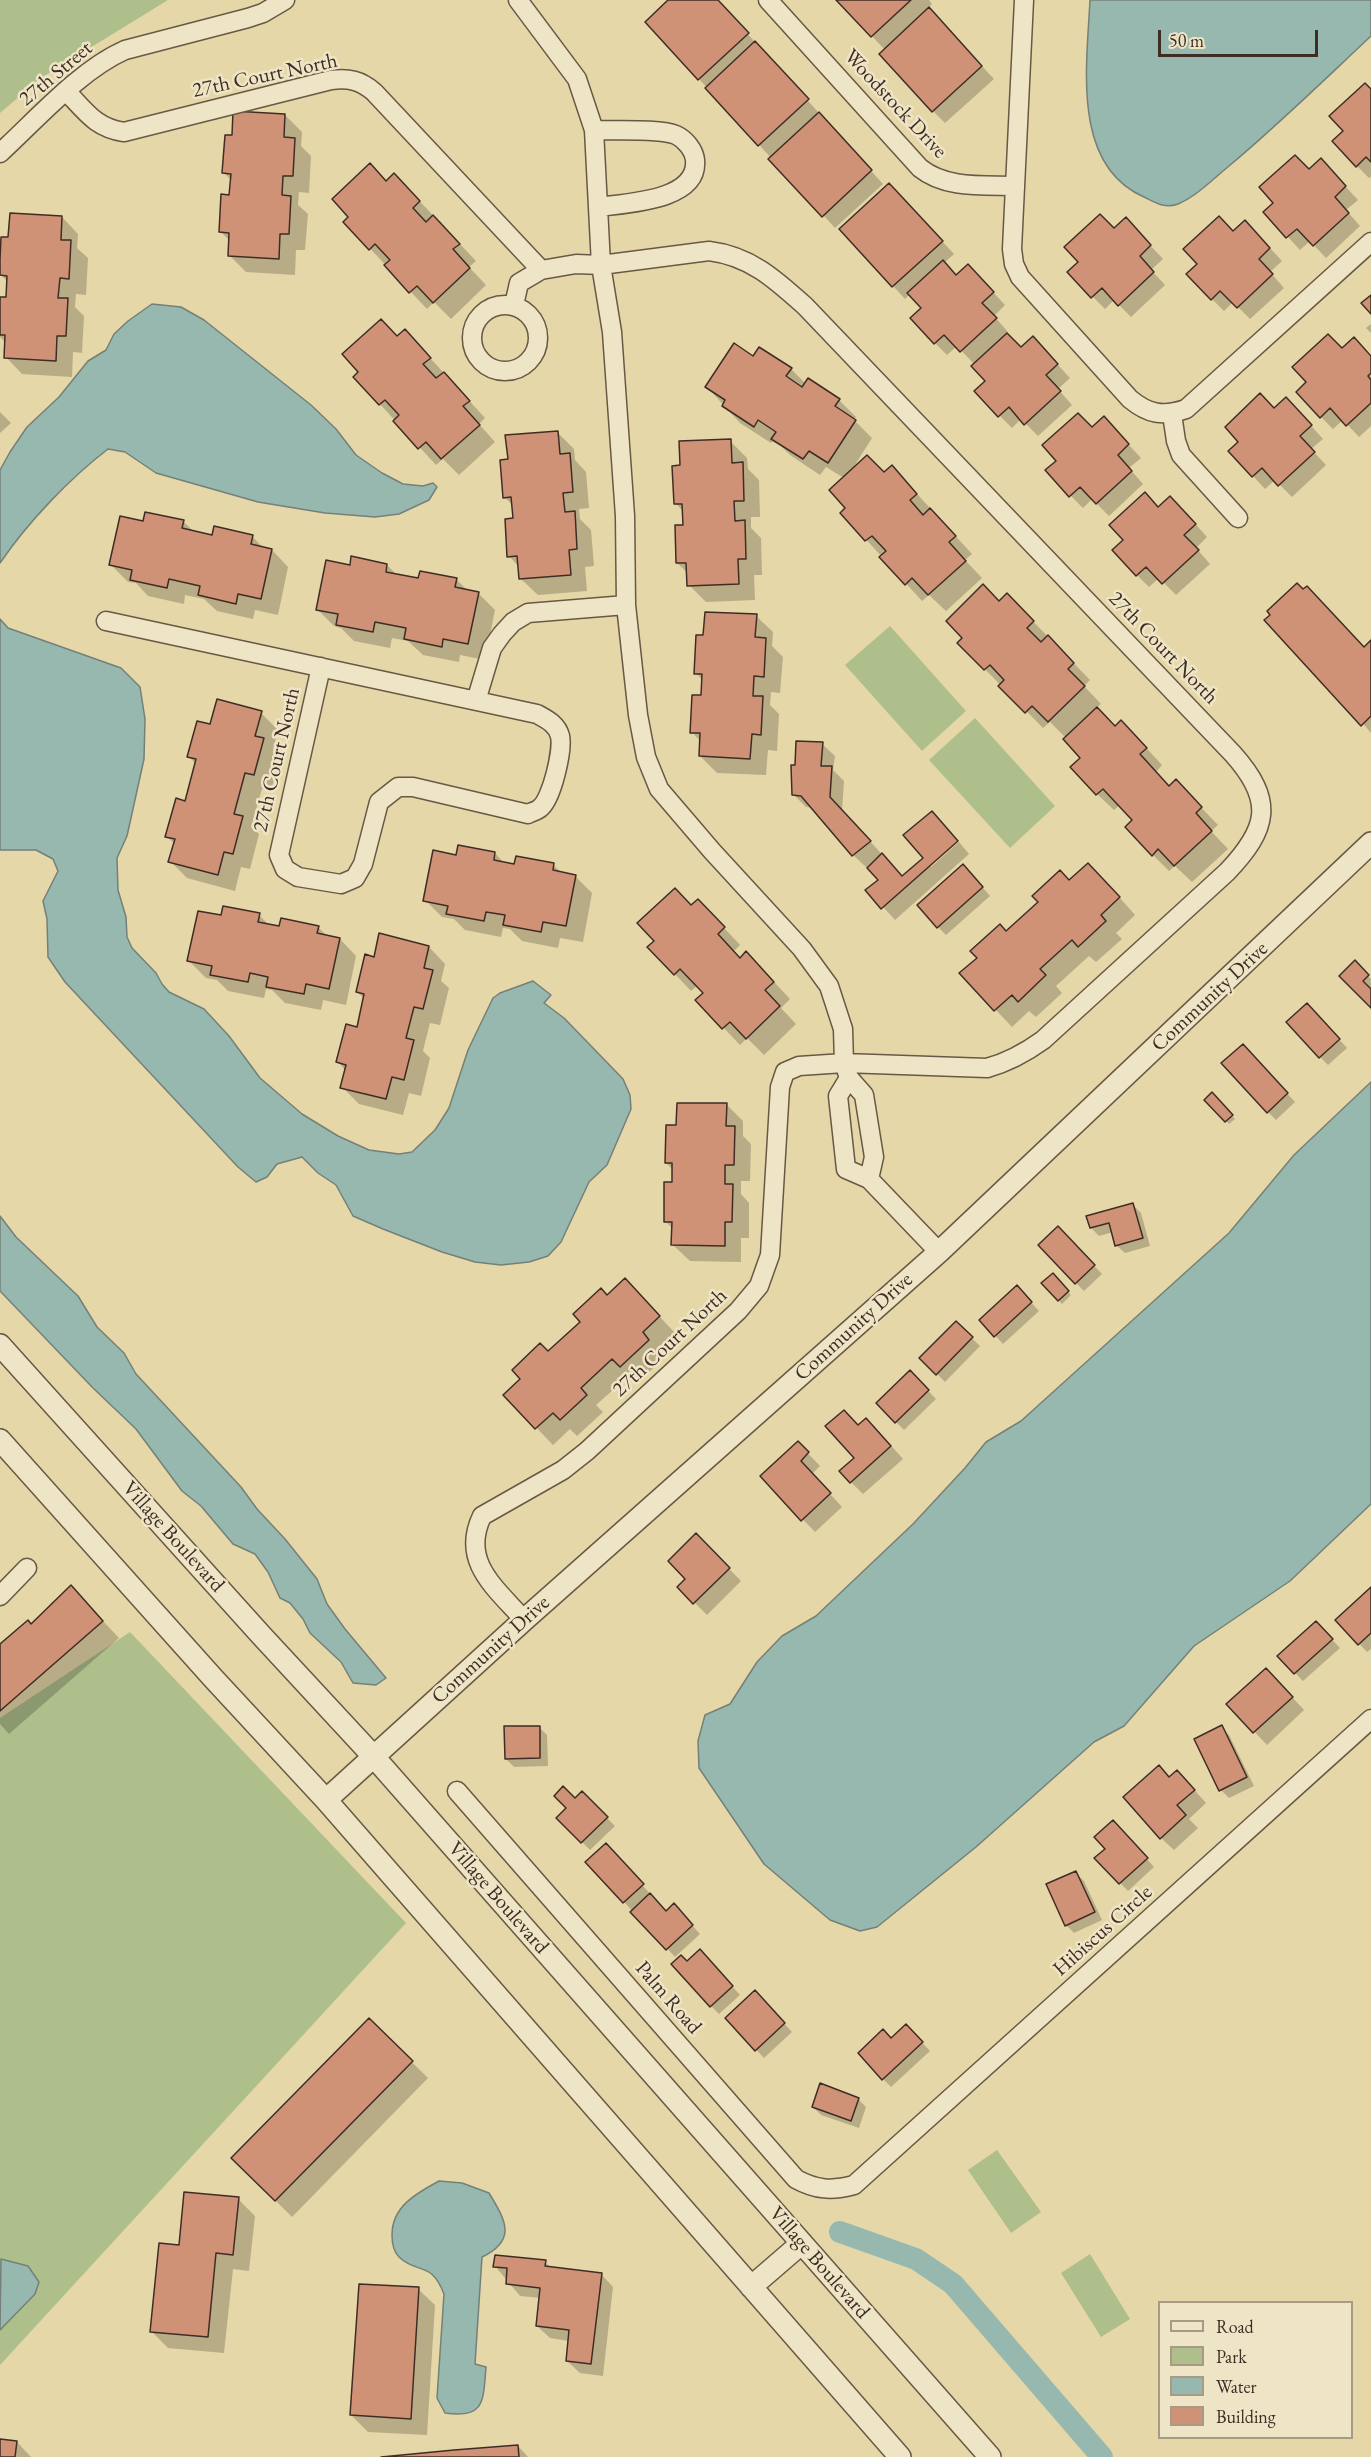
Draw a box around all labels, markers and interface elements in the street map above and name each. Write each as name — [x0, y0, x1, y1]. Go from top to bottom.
scale bar — [1161, 18, 1322, 56]
text: 50 m — [1169, 29, 1204, 52]
street label: 27th Street — [14, 36, 98, 112]
street label: Woodstock Drive — [838, 44, 952, 164]
street label: 27th Court North — [190, 48, 340, 104]
street label: 27th Court North — [1103, 586, 1223, 710]
street label: 27th Court North — [248, 685, 306, 835]
street label: Community Drive — [1147, 937, 1273, 1057]
street label: Community Drive — [790, 1267, 918, 1387]
street label: 27th Court North — [608, 1284, 732, 1402]
street label: Village Boulevard — [117, 1476, 229, 1598]
street label: Community Drive — [427, 1590, 555, 1710]
street label: Village Boulevard — [442, 1837, 554, 1959]
street label: Hibiscus Circle — [1048, 1880, 1158, 1982]
street label: Palm Road — [629, 1956, 707, 2040]
street label: Village Boulevard — [763, 2202, 875, 2324]
legend — [1158, 2301, 1353, 2439]
text: Road — [1216, 2315, 1254, 2338]
text: Park — [1216, 2345, 1247, 2368]
text: Water — [1216, 2375, 1257, 2398]
text: Building — [1216, 2405, 1276, 2428]

